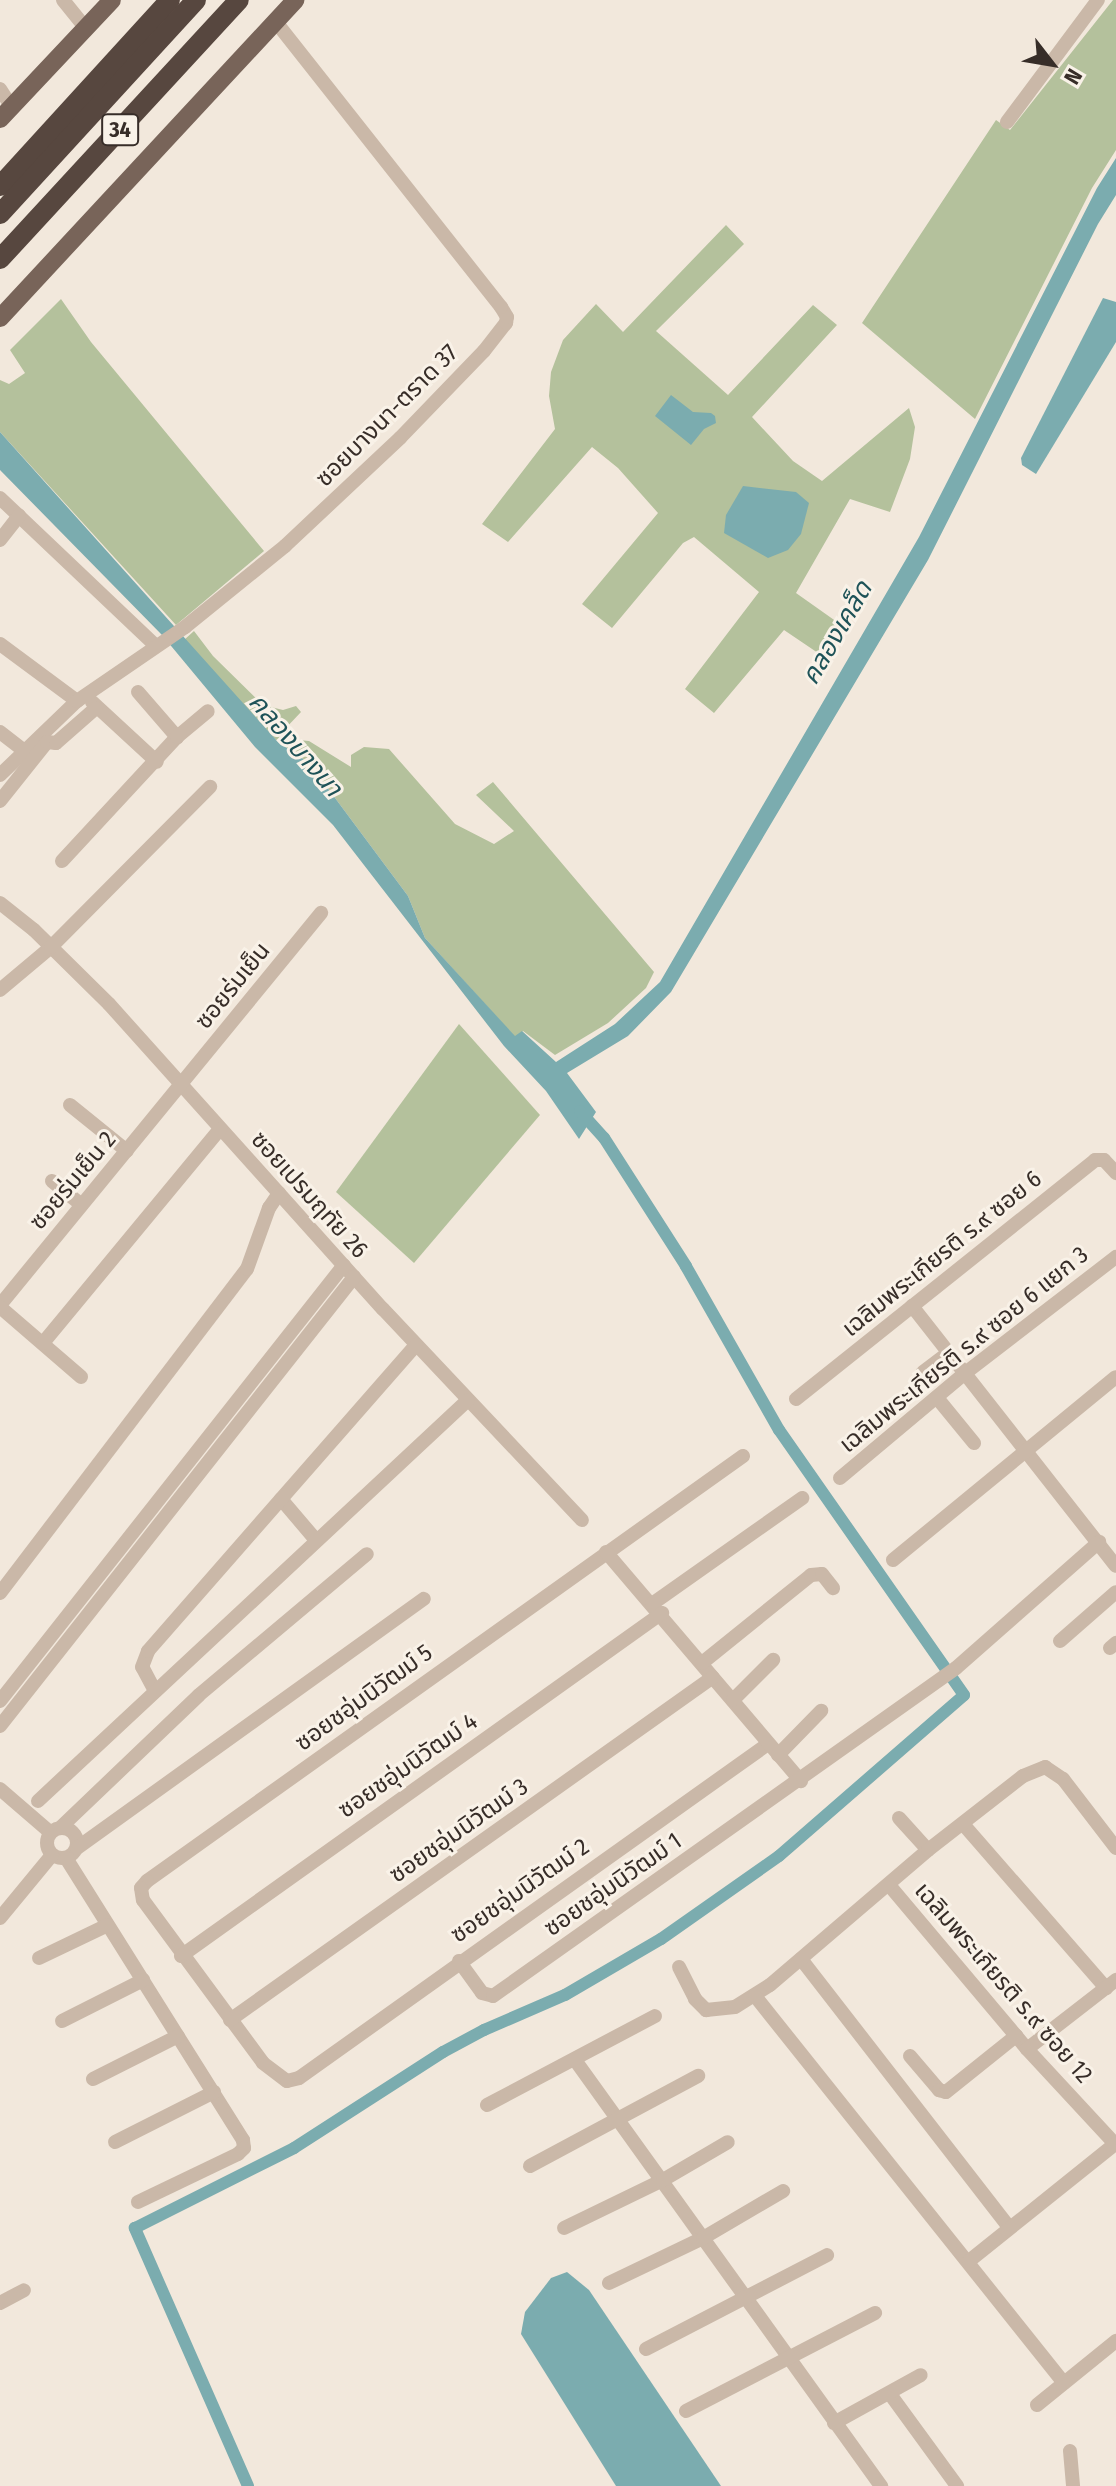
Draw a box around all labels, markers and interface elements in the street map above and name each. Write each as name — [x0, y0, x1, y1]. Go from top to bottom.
north arrow — [1012, 24, 1092, 104]
text: N — [1058, 64, 1088, 89]
road number: 34 — [100, 112, 140, 148]
street label: ซอยบางนา-ตราด 37 — [310, 339, 464, 493]
water label: คลองเคล็ด — [795, 576, 879, 690]
water label: คลองบางนา — [242, 687, 348, 803]
street label: ซอยร่มเย็น — [189, 937, 277, 1035]
street label: ซอยร่มเย็น 2 — [24, 1126, 122, 1236]
street label: ซอยเปรมฤทัย 26 — [245, 1126, 373, 1264]
street label: เฉลิมพระเกียรติ ร.๙ ซอย 6 — [837, 1165, 1047, 1343]
street label: เฉลิมพระเกียรติ ร.๙ ซอย 6 แยก 3 — [834, 1241, 1094, 1459]
street label: ซอยชอุ่มนิวัฒม์ 5 — [290, 1639, 438, 1757]
street label: ซอยชอุ่มนิวัฒม์ 4 — [333, 1707, 483, 1825]
street label: ซอยชอุ่มนิวัฒม์ 3 — [384, 1773, 534, 1889]
street label: ซอยชอุ่มนิวัฒม์ 1 — [539, 1827, 687, 1943]
street label: ซอยชอุ่มนิวัฒม์ 2 — [445, 1833, 595, 1949]
street label: เฉลิมพระเกียรติ ร.๙ ซอย 12 — [908, 1877, 1098, 2089]

